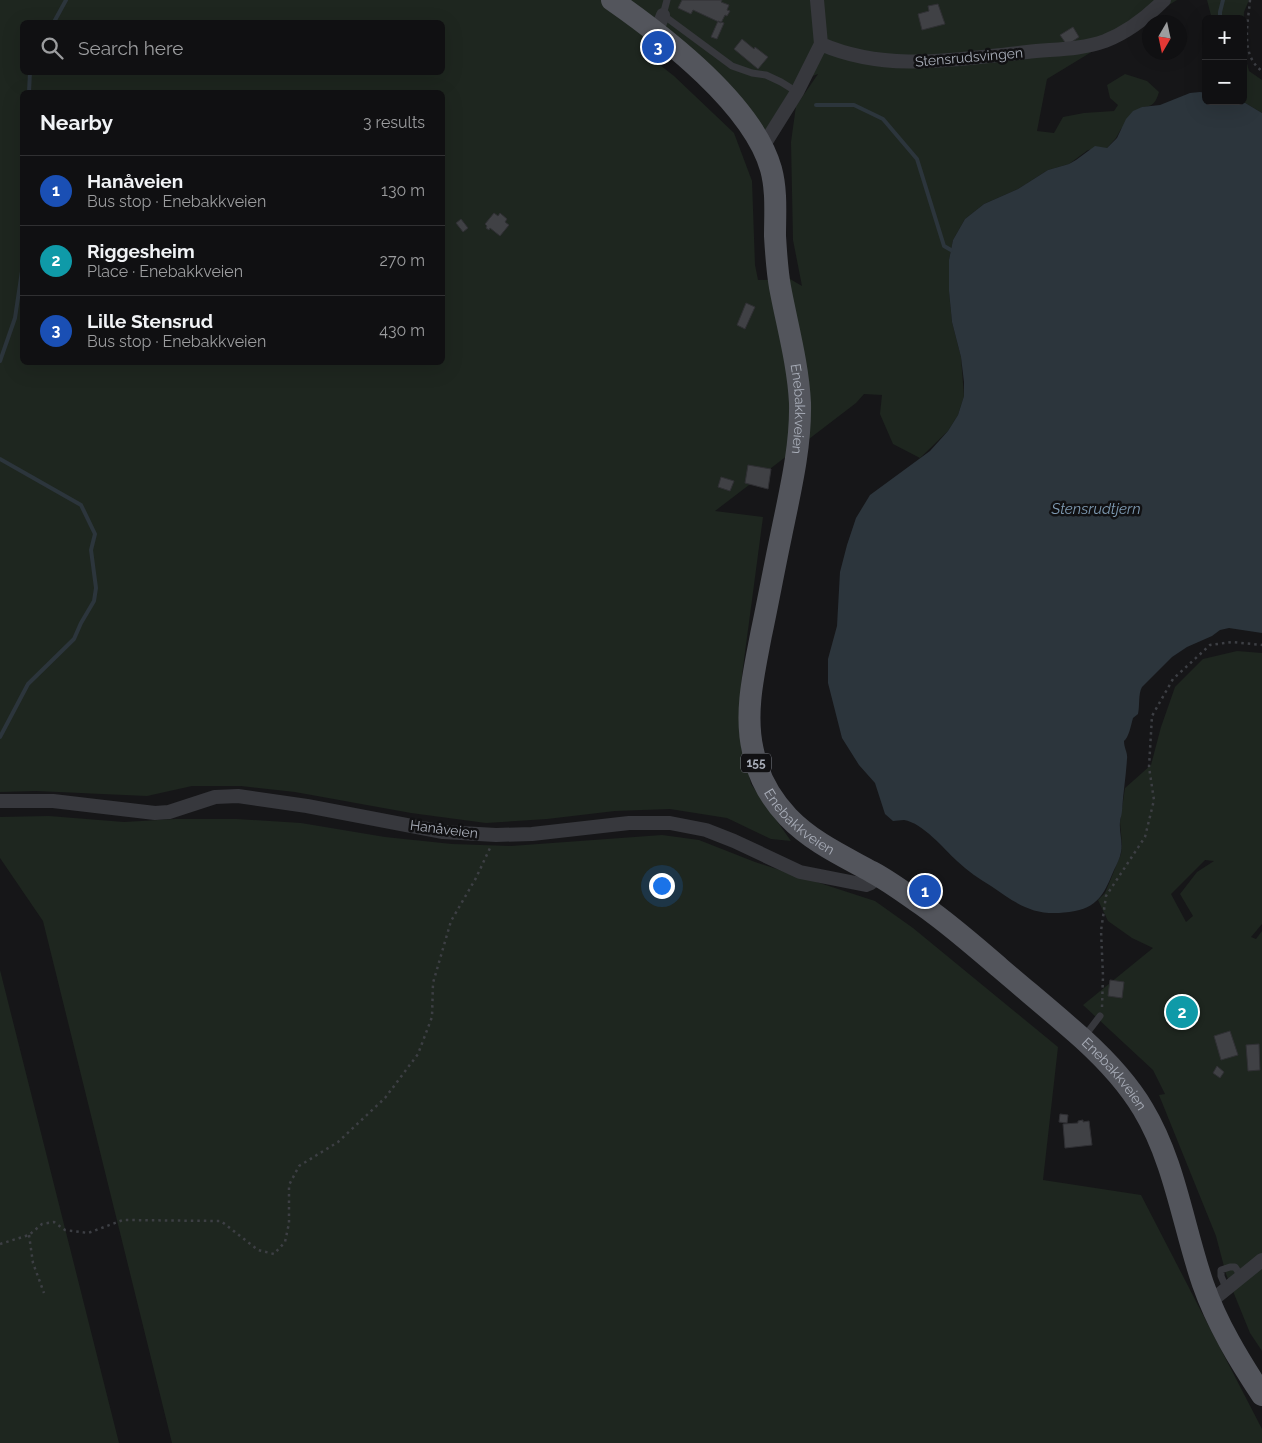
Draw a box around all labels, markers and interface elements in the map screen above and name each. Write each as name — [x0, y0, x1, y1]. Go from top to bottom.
north arrow — [1142, 15, 1187, 60]
map controls — [1202, 15, 1247, 105]
button: + — [1202, 15, 1247, 60]
search box — [20, 20, 445, 75]
pin: 3 — [642, 28, 674, 66]
icon: search — [38, 34, 66, 62]
text: Search here — [78, 37, 184, 59]
street label: Stensrudsvingen — [914, 44, 1024, 70]
button: − — [1202, 60, 1247, 105]
text: Nearby — [40, 110, 113, 135]
text: 3 results — [363, 113, 425, 132]
text: Hanåveien — [87, 170, 183, 192]
text: 1 — [52, 181, 60, 200]
text: 130 m — [381, 181, 425, 200]
text: Bus stop · Enebakkveien — [87, 192, 266, 211]
text: Riggesheim — [87, 240, 195, 262]
text: 2 — [51, 251, 61, 270]
text: 270 m — [380, 251, 425, 270]
text: Place · Enebakkveien — [87, 262, 243, 281]
text: Lille Stensrud — [87, 310, 213, 332]
text: 3 — [52, 321, 60, 340]
text: 430 m — [379, 321, 425, 340]
text: Bus stop · Enebakkveien — [87, 332, 266, 351]
street label: Enebakkveien — [788, 362, 808, 455]
water label: Stensrudtjern — [1050, 500, 1141, 518]
road number: 155 — [741, 754, 771, 772]
street label: Enebakkveien — [761, 786, 837, 858]
street label: Hanåveien — [409, 817, 479, 841]
pin: 1 — [909, 872, 941, 910]
your location — [649, 873, 675, 899]
pin: 2 — [1166, 993, 1198, 1031]
street label: Enebakkveien — [1079, 1034, 1150, 1113]

